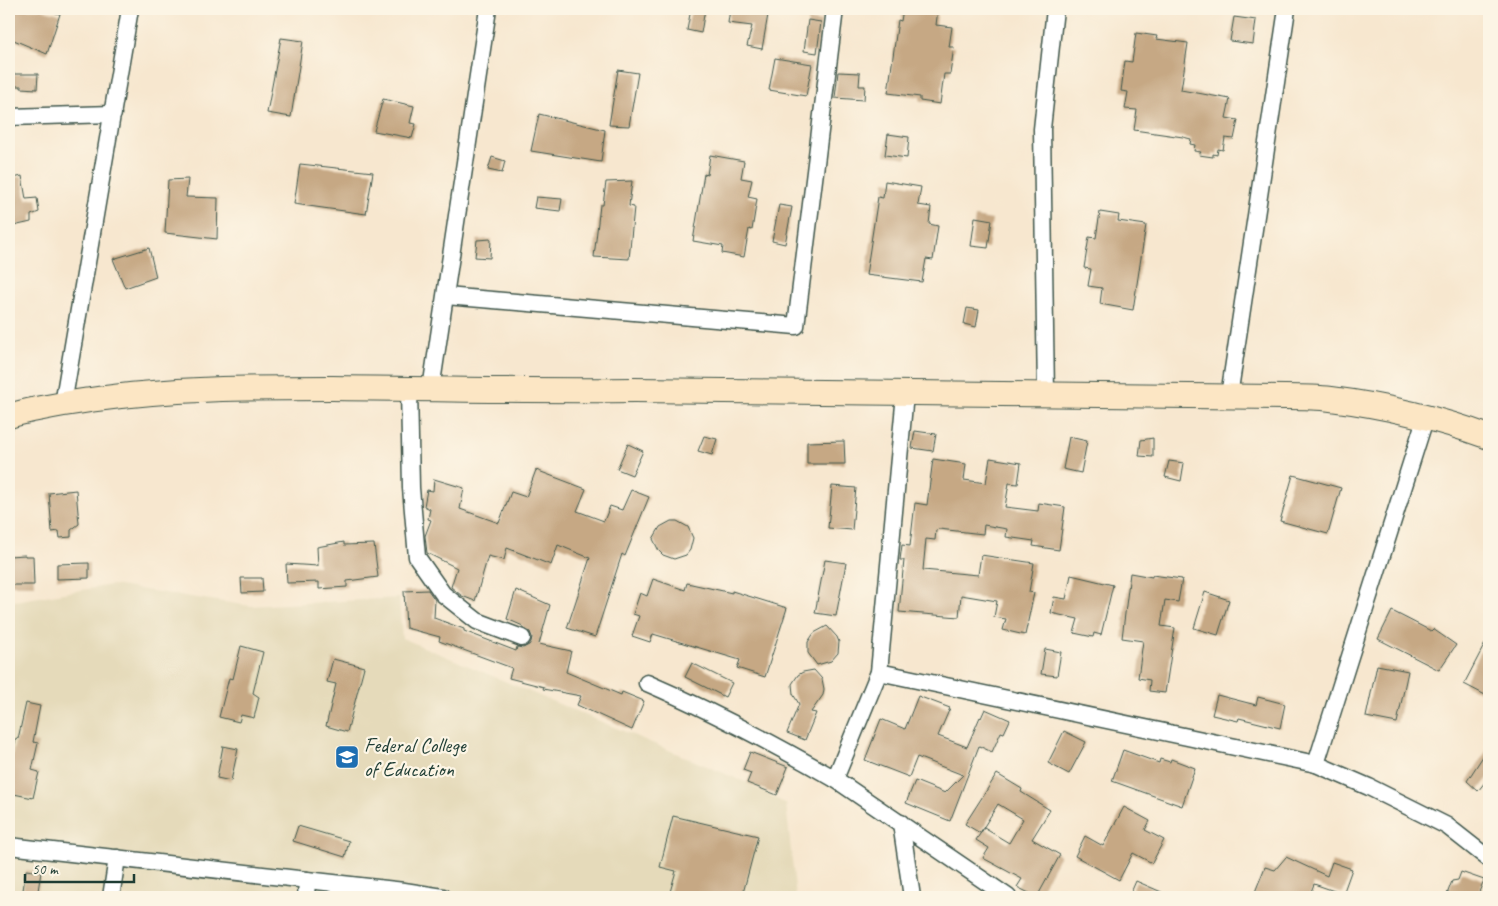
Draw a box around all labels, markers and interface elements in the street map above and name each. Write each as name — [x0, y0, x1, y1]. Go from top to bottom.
place label: Federal College of Education — [364, 732, 467, 782]
school or university icon: Federal College of Education — [334, 744, 360, 770]
scale bar — [25, 851, 134, 883]
text: 50 m — [32, 860, 59, 879]

